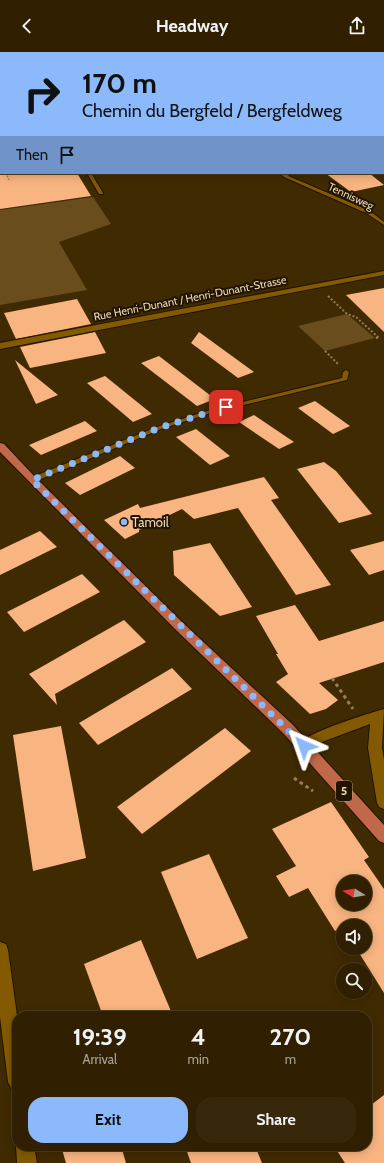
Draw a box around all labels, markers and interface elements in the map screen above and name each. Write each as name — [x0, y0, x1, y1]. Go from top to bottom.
icon: back — [16, 15, 38, 37]
text: Headway — [156, 15, 228, 37]
icon: share — [346, 15, 368, 37]
text: 170 m — [82, 66, 157, 100]
icon: right — [16, 68, 68, 120]
text: Chemin du Bergfeld / Bergfeldweg — [82, 100, 342, 122]
icon: arrive — [56, 144, 78, 166]
text: Then — [16, 146, 48, 164]
street label: Tennisweg — [326, 179, 377, 213]
street label: Rue Henri-Dunant / Henri-Dunant-Strasse — [92, 272, 288, 324]
pin — [209, 390, 243, 424]
icon: arrive — [215, 396, 237, 418]
place label: Tamoil — [132, 514, 169, 530]
marker: Tamoil — [119, 517, 129, 527]
position arrow — [283, 725, 325, 767]
road number: 5 — [336, 781, 352, 801]
north arrow — [336, 875, 372, 911]
map controls — [336, 875, 372, 999]
button: sound — [336, 919, 372, 955]
button: search — [336, 963, 372, 999]
text: 19:39 — [73, 1022, 127, 1051]
text: 4 — [191, 1022, 206, 1051]
text: 270 — [270, 1022, 311, 1051]
text: Arrival — [82, 1051, 117, 1067]
text: min — [187, 1051, 209, 1067]
text: m — [285, 1051, 296, 1067]
button: Exit — [28, 1097, 188, 1143]
button: Share — [196, 1097, 356, 1143]

